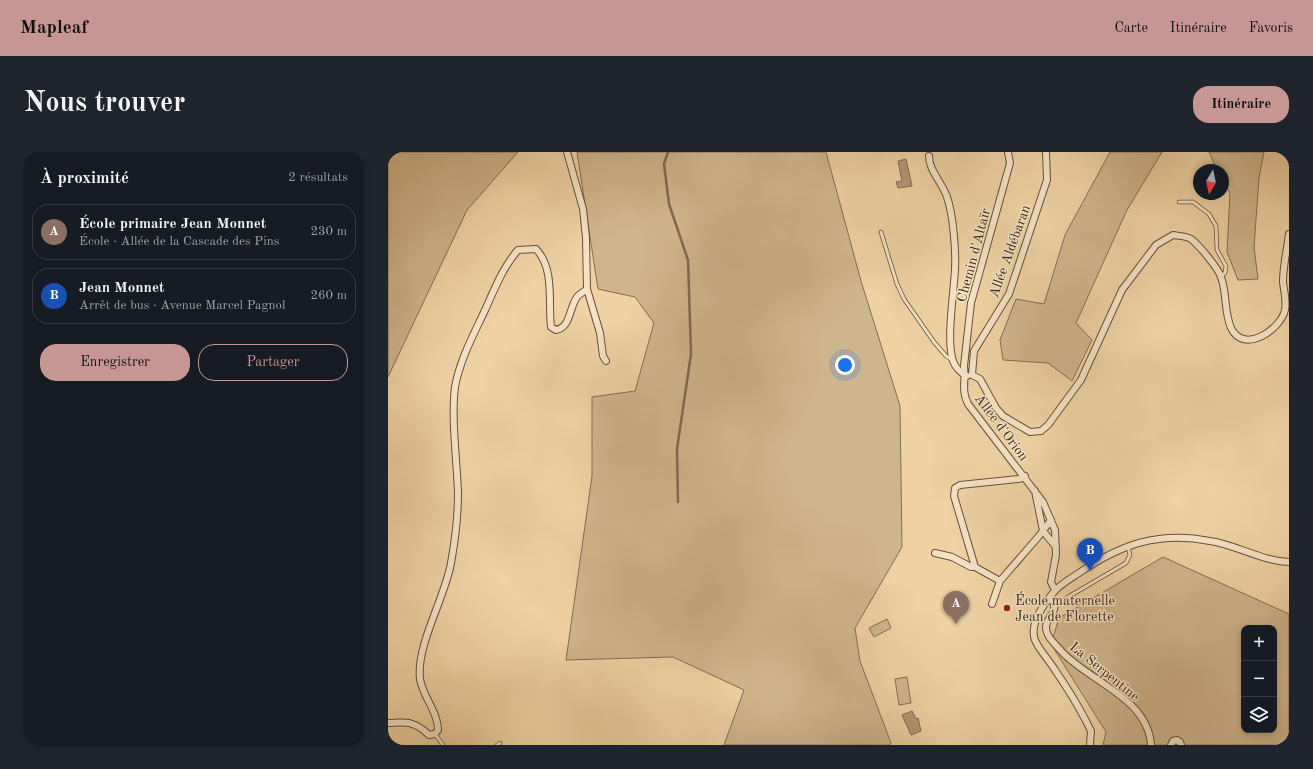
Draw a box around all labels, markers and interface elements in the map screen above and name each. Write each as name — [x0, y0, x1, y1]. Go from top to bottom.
text: Mapleaf — [20, 19, 88, 38]
text: Carte — [1114, 21, 1148, 35]
text: Itinéraire — [1170, 21, 1227, 35]
text: Favoris — [1249, 21, 1293, 35]
button: Itinéraire — [1193, 86, 1289, 123]
text: Nous trouver — [24, 90, 185, 118]
north arrow — [1193, 164, 1229, 200]
text: À proximité — [40, 170, 129, 187]
text: 2 résultats — [288, 171, 348, 184]
street label: Allée Aldébaran — [987, 203, 1033, 300]
street label: Chemin d'Altaïr — [955, 207, 993, 304]
text: École primaire Jean Monnet — [79, 217, 266, 232]
text: A — [49, 225, 59, 238]
text: 230 m — [310, 225, 347, 238]
text: École · Allée de la Cascade des Pins — [79, 235, 279, 248]
text: Jean Monnet — [79, 281, 164, 296]
text: B — [49, 289, 59, 302]
text: 260 m — [310, 289, 347, 302]
text: Arrêt de bus · Avenue Marcel Pagnol — [79, 299, 285, 312]
button: Enregistrer — [40, 344, 190, 381]
button: Partager — [198, 344, 348, 381]
your location — [835, 355, 855, 375]
street label: Allée d'Orion — [972, 392, 1031, 464]
pin: B — [1077, 538, 1103, 571]
pin: A — [943, 591, 969, 624]
place label: École maternelle Jean de Florette — [1015, 591, 1115, 624]
marker: École maternelle Jean de Florette — [1002, 603, 1012, 613]
map controls — [1241, 625, 1277, 733]
button: + — [1241, 625, 1277, 661]
street label: La Serpentine — [1067, 640, 1142, 704]
button: − — [1241, 661, 1277, 697]
button: layers — [1241, 697, 1277, 733]

